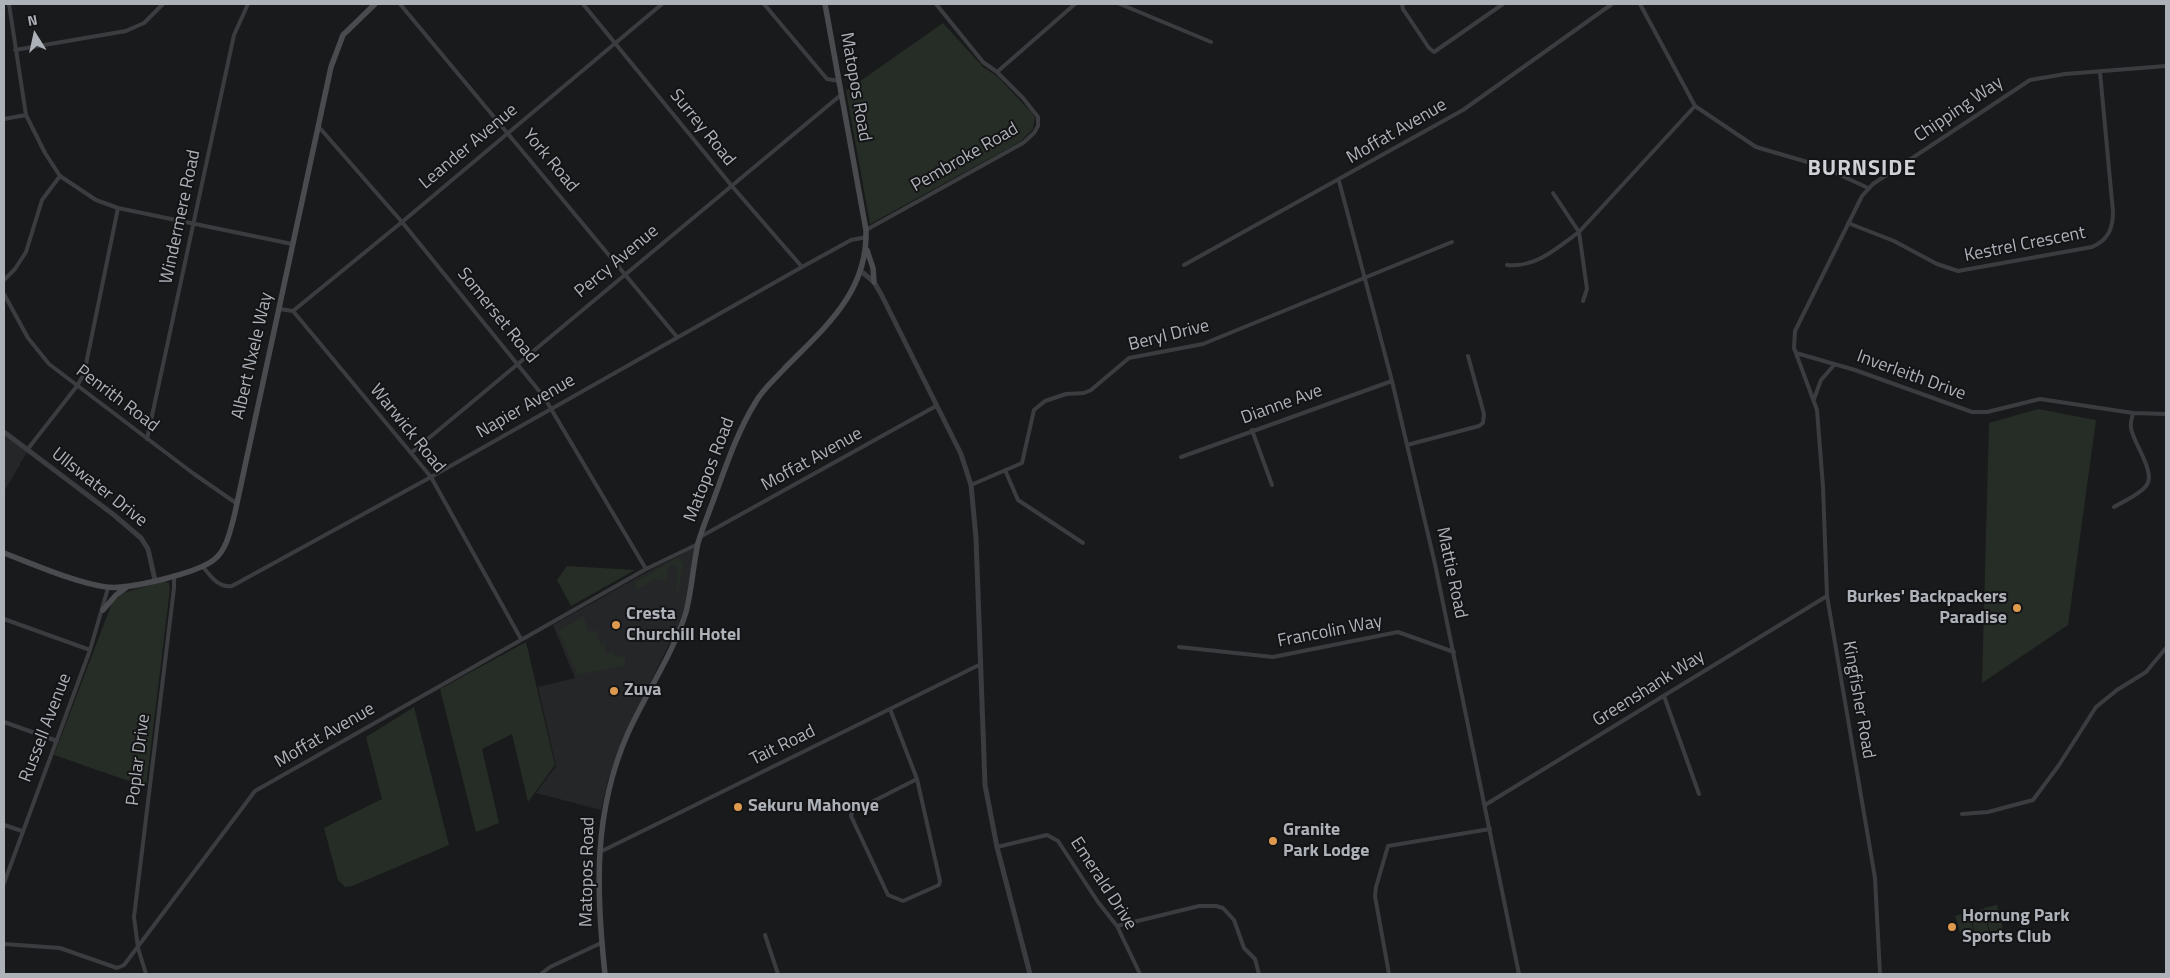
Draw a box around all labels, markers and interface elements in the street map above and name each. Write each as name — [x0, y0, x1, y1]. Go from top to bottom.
text: N — [26, 9, 39, 31]
north arrow — [10, 10, 60, 60]
street label: Matopos Road — [835, 31, 875, 143]
street label: Chipping Way — [1910, 72, 2008, 148]
street label: Surrey Road — [665, 85, 739, 171]
street label: Moffat Avenue — [1343, 95, 1451, 169]
street label: Leander Avenue — [416, 100, 522, 194]
street label: Pembroke Road — [908, 119, 1022, 197]
street label: York Road — [517, 125, 583, 197]
street label: Windermere Road — [156, 148, 206, 286]
district label: BURNSIDE — [1806, 157, 1918, 183]
street label: Percy Avenue — [571, 221, 663, 303]
street label: Kestrel Crescent — [1963, 223, 2087, 267]
street label: Somerset Road — [452, 264, 542, 368]
street label: Albert Nxele Way — [228, 290, 278, 422]
street label: Beryl Drive — [1126, 316, 1212, 356]
street label: Inverleith Drive — [1854, 346, 1968, 406]
street label: Penrith Road — [71, 361, 163, 437]
street label: Napier Avenue — [473, 370, 579, 444]
street label: Warwick Road — [365, 380, 449, 478]
street label: Dianne Ave — [1238, 380, 1326, 430]
street label: Matopos Road — [680, 415, 740, 525]
street label: Moffat Avenue — [758, 423, 866, 497]
street label: Ullswater Drive — [47, 444, 151, 532]
street label: Mattie Road — [1431, 525, 1471, 621]
place label: Burkes' Backpackers Paradise — [1846, 587, 2007, 630]
marker: Burkes' Backpackers Paradise — [2011, 602, 2023, 614]
place label: Cresta Churchill Hotel — [626, 604, 741, 646]
street label: Francolin Way — [1276, 611, 1384, 653]
marker: Cresta Churchill Hotel — [610, 619, 622, 631]
street label: Kingfisher Road — [1837, 639, 1879, 761]
street label: Greenshank Way — [1589, 646, 1709, 732]
street label: Russell Avenue — [15, 670, 77, 786]
place label: Zuva — [624, 680, 661, 702]
marker: Zuva — [608, 685, 620, 697]
street label: Moffat Avenue — [271, 699, 379, 773]
street label: Poplar Drive — [123, 713, 155, 807]
street label: Tait Road — [747, 721, 819, 771]
place label: Sekuru Mahonye — [748, 796, 879, 818]
marker: Sekuru Mahonye — [732, 801, 744, 813]
street label: Matopos Road — [576, 817, 600, 927]
place label: Granite Park Lodge — [1283, 820, 1369, 862]
street label: Emerald Drive — [1065, 834, 1141, 934]
marker: Granite Park Lodge — [1267, 835, 1279, 847]
place label: Hornung Park Sports Club — [1962, 906, 2069, 949]
marker: Hornung Park Sports Club — [1946, 921, 1958, 933]

